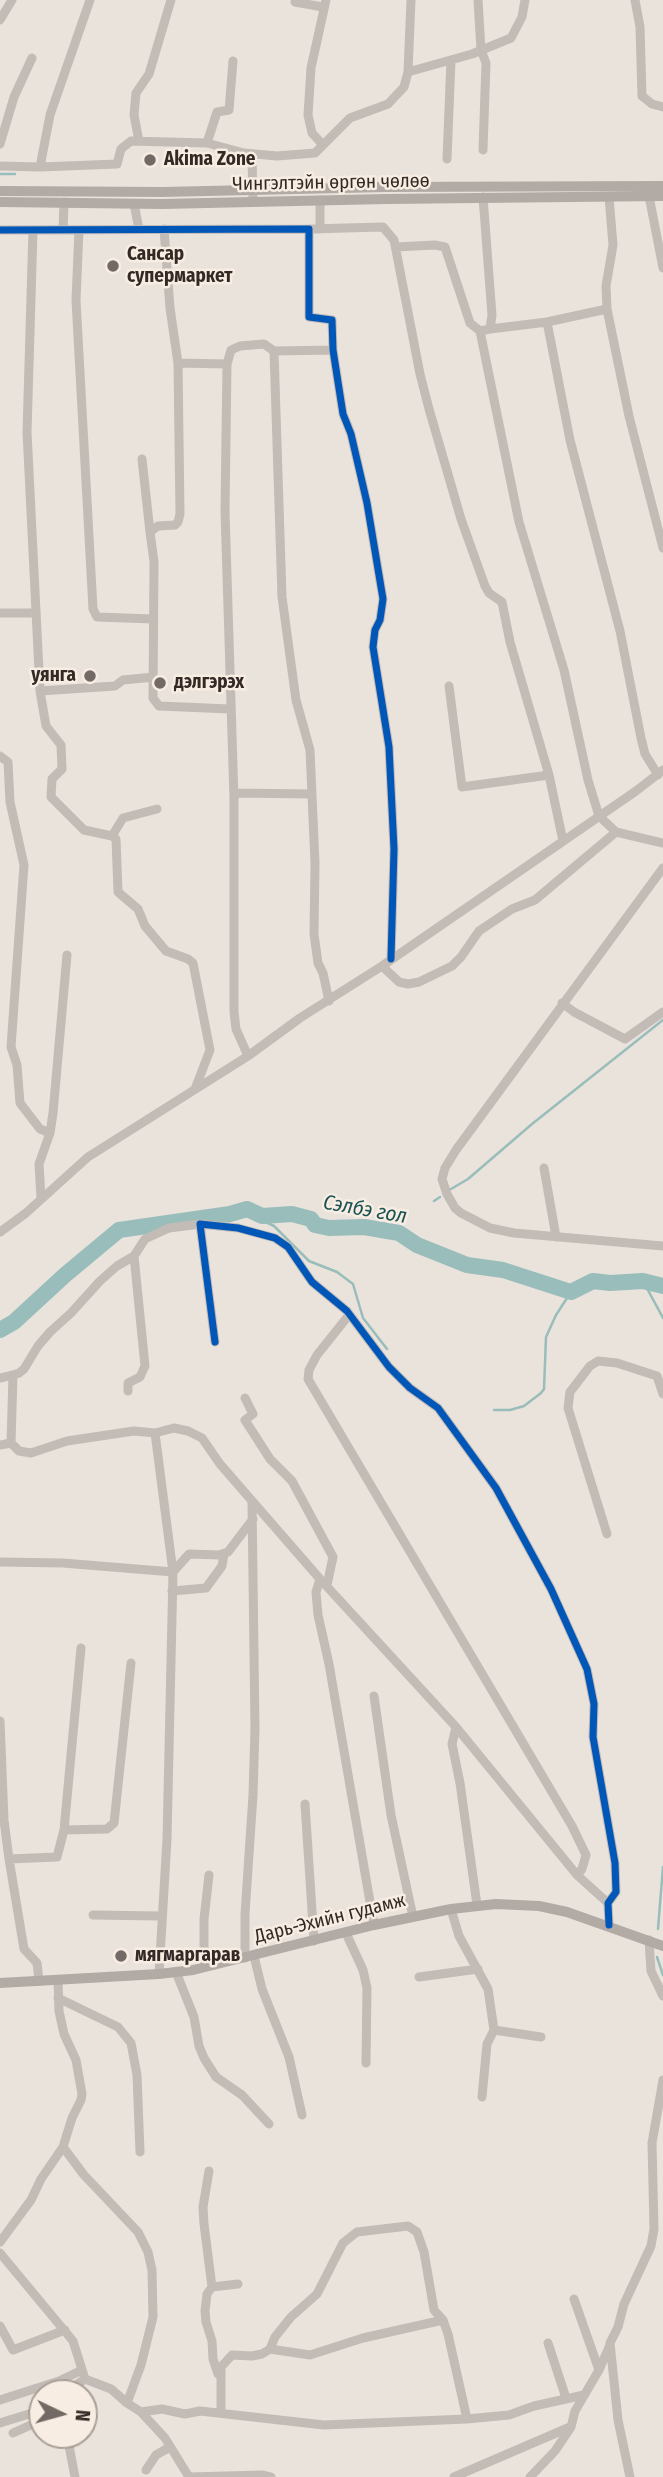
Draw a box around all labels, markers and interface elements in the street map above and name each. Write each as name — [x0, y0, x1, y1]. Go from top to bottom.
place label: Akima Zone — [164, 149, 255, 171]
marker: Akima Zone — [142, 152, 158, 168]
street label: Чингэлтэйн өргөн чөлөө — [232, 170, 430, 196]
place label: Сансар супермаркет — [127, 244, 232, 288]
marker: Сансар супермаркет — [105, 258, 121, 274]
place label: уянга — [31, 665, 76, 687]
marker: уянга — [82, 668, 98, 684]
place label: дэлгэрэх — [174, 672, 244, 694]
marker: дэлгэрэх — [152, 675, 168, 691]
water label: Сэлбэ гол — [321, 1190, 409, 1230]
street label: Дарь-Эхийн гудамж — [252, 1889, 408, 1949]
place label: мягмаргарав — [135, 1945, 240, 1967]
marker: мягмаргарав — [113, 1948, 129, 1964]
north arrow — [28, 2379, 98, 2449]
text: N — [70, 2409, 94, 2422]

